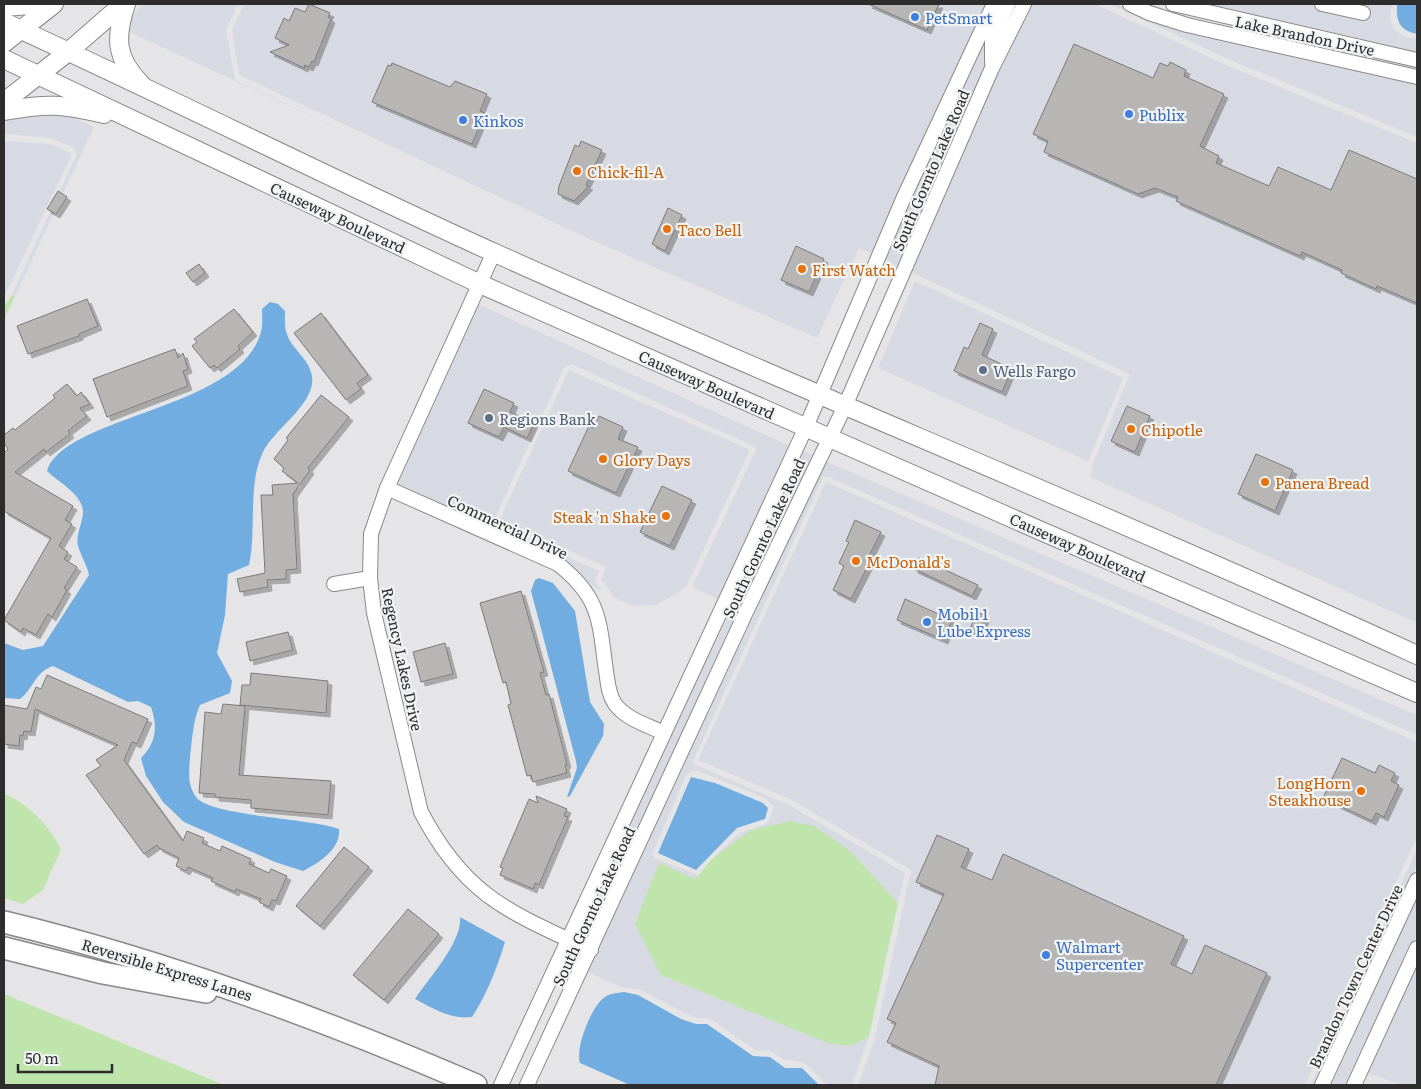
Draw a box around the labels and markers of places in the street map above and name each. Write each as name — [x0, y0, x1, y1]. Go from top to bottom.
place label: PetSmart — [925, 6, 992, 29]
marker: PetSmart — [909, 11, 921, 23]
place label: Publix — [1139, 103, 1185, 126]
marker: Publix — [1123, 108, 1135, 120]
place label: Kinkos — [473, 109, 524, 132]
marker: Kinkos — [457, 114, 469, 126]
place label: Chick-fil-A — [587, 160, 664, 183]
marker: Chick-fil-A — [571, 165, 583, 177]
place label: Taco Bell — [677, 218, 742, 241]
marker: Taco Bell — [661, 223, 673, 235]
place label: First Watch — [812, 258, 896, 281]
marker: First Watch — [796, 263, 808, 275]
place label: Wells Fargo — [993, 359, 1076, 382]
marker: Wells Fargo — [977, 364, 989, 376]
place label: Regions Bank — [499, 407, 597, 430]
marker: Regions Bank — [483, 412, 495, 424]
place label: Chipotle — [1141, 418, 1203, 441]
marker: Chipotle — [1125, 423, 1137, 435]
place label: Glory Days — [613, 448, 691, 471]
marker: Glory Days — [597, 453, 609, 465]
place label: Panera Bread — [1275, 471, 1369, 494]
marker: Panera Bread — [1259, 476, 1271, 488]
place label: Steak 'n Shake — [553, 505, 656, 528]
marker: Steak 'n Shake — [660, 510, 672, 522]
place label: McDonald's — [866, 550, 950, 573]
marker: McDonald's — [850, 555, 862, 567]
place label: Mobil 1 Lube Express — [937, 602, 1031, 642]
marker: Mobil 1 Lube Express — [921, 616, 933, 628]
place label: LongHorn Steakhouse — [1269, 771, 1351, 811]
marker: LongHorn Steakhouse — [1355, 785, 1367, 797]
place label: Walmart Supercenter — [1056, 935, 1143, 975]
marker: Walmart Supercenter — [1040, 949, 1052, 961]

